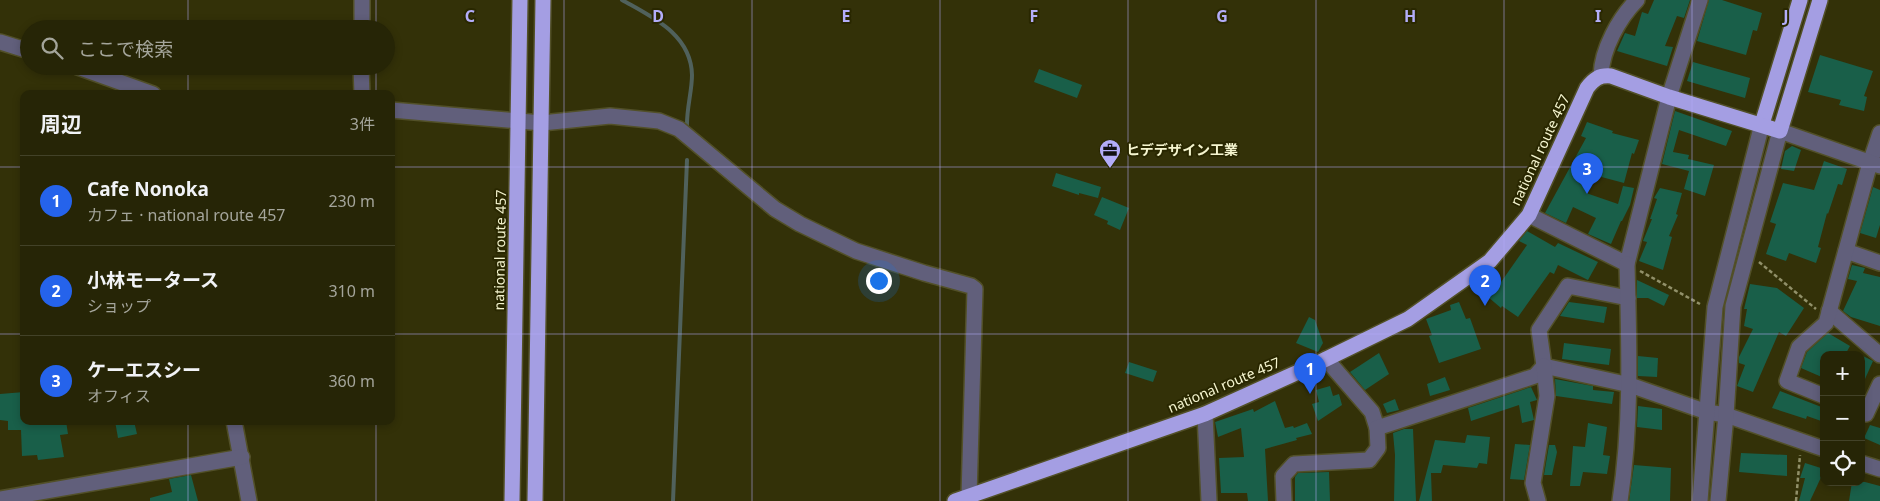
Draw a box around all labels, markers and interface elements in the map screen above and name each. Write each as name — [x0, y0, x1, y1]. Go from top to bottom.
text: C — [465, 5, 475, 27]
text: D — [652, 5, 664, 27]
text: E — [842, 5, 851, 27]
text: F — [1030, 5, 1038, 27]
text: G — [1216, 5, 1228, 27]
text: H — [1404, 5, 1416, 27]
text: I — [1595, 5, 1601, 27]
text: J — [1781, 5, 1789, 27]
search box — [20, 20, 395, 75]
icon: search — [38, 34, 66, 62]
text: ここで検索 — [78, 36, 173, 62]
street label: national route 457 — [1505, 91, 1574, 208]
text: 周辺 — [40, 110, 82, 138]
text: 3件 — [350, 113, 375, 135]
office icon: ヒデデザイン工業 — [1098, 138, 1122, 169]
place label: ヒデデザイン工業 — [1126, 140, 1238, 159]
pin: 3 — [1571, 153, 1603, 194]
text: Cafe Nonoka — [87, 176, 209, 202]
text: 1 — [51, 190, 61, 212]
text: 230 m — [328, 190, 375, 212]
street label: national route 457 — [489, 190, 510, 310]
text: カフェ · national route 457 — [87, 204, 285, 226]
pin: 2 — [1469, 265, 1501, 306]
text: 小林モータース — [87, 267, 219, 293]
your location — [866, 268, 892, 294]
text: 2 — [51, 280, 61, 302]
text: 310 m — [328, 280, 375, 302]
text: ショップ — [87, 295, 151, 317]
map controls — [1820, 351, 1865, 486]
button: + — [1820, 351, 1865, 396]
street label: national route 457 — [1165, 352, 1283, 417]
pin: 1 — [1294, 353, 1326, 394]
text: ケーエスシー — [87, 357, 201, 383]
text: 3 — [51, 370, 61, 392]
text: 360 m — [328, 370, 375, 392]
text: オフィス — [87, 385, 151, 407]
button: − — [1820, 396, 1865, 441]
button: locate — [1820, 441, 1865, 486]

